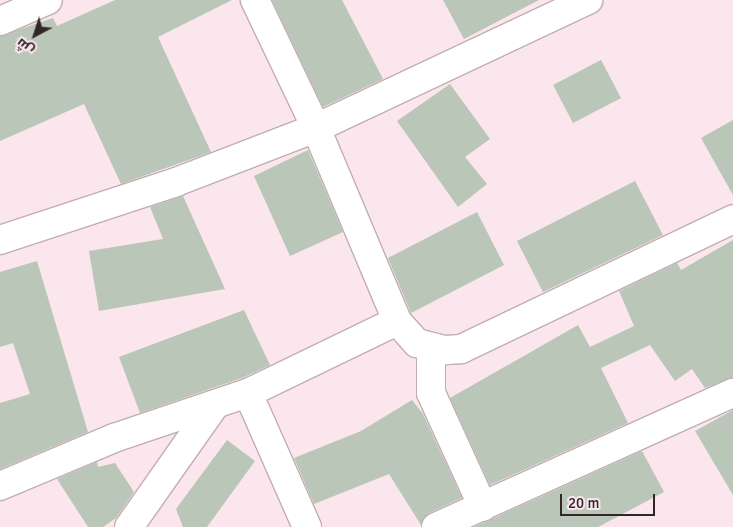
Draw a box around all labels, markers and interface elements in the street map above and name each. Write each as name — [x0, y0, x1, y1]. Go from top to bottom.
north arrow — [10, 10, 60, 60]
text: ش — [13, 35, 37, 59]
scale bar — [563, 484, 658, 516]
text: 20 m — [568, 494, 599, 512]

